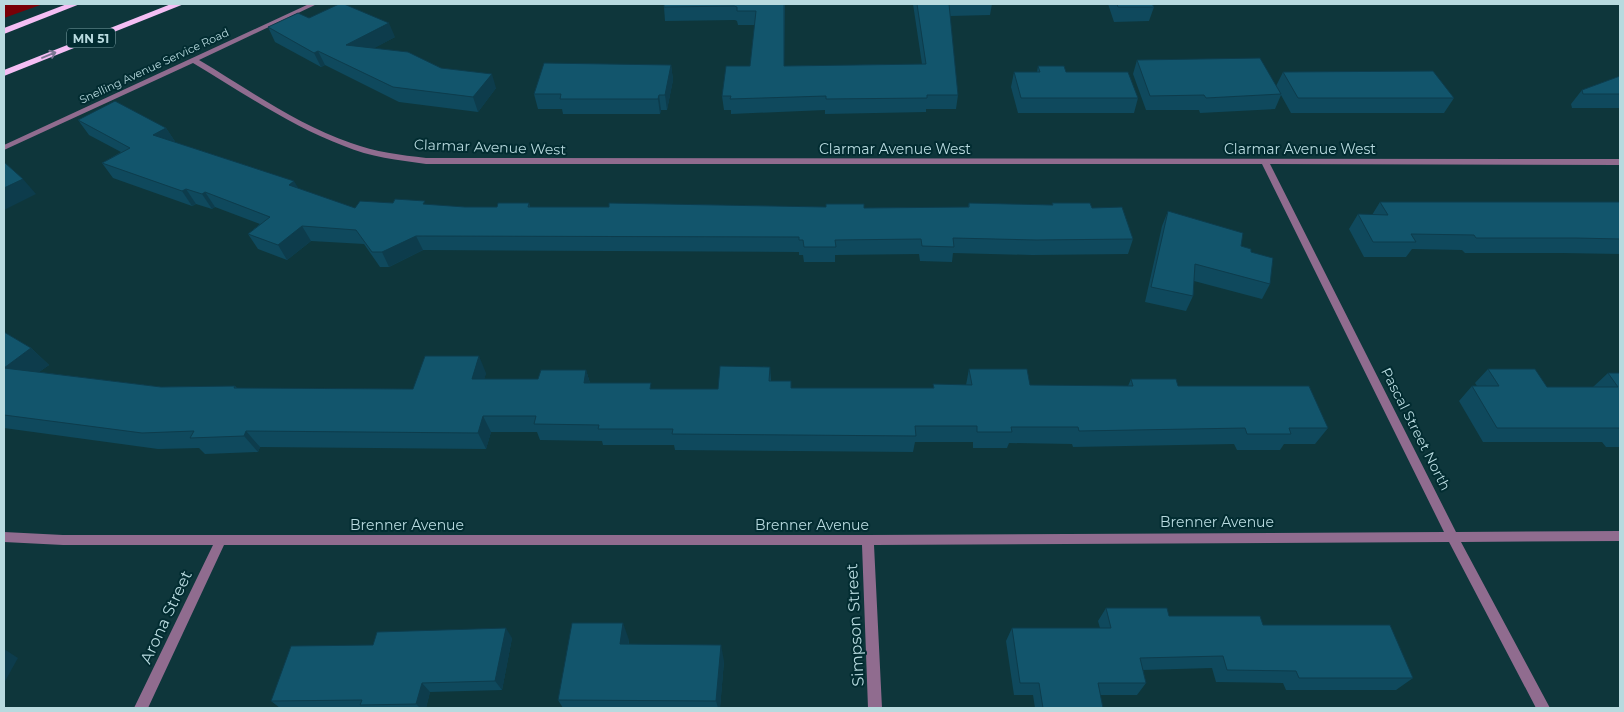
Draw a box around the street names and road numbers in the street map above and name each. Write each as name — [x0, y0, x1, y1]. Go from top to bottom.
street label: Snelling Avenue Service Road — [77, 25, 231, 107]
road number: MN 51 — [67, 28, 115, 48]
street label: Clarmar Avenue West — [414, 135, 567, 159]
street label: Clarmar Avenue West — [819, 140, 971, 158]
street label: Clarmar Avenue West — [1224, 140, 1376, 158]
street label: Pascal Street North — [1377, 364, 1455, 494]
street label: Brenner Avenue — [1160, 513, 1274, 531]
street label: Brenner Avenue — [350, 516, 464, 534]
street label: Brenner Avenue — [755, 516, 869, 534]
street label: Simpson Street — [842, 562, 868, 687]
street label: Arona Street — [136, 567, 196, 667]

